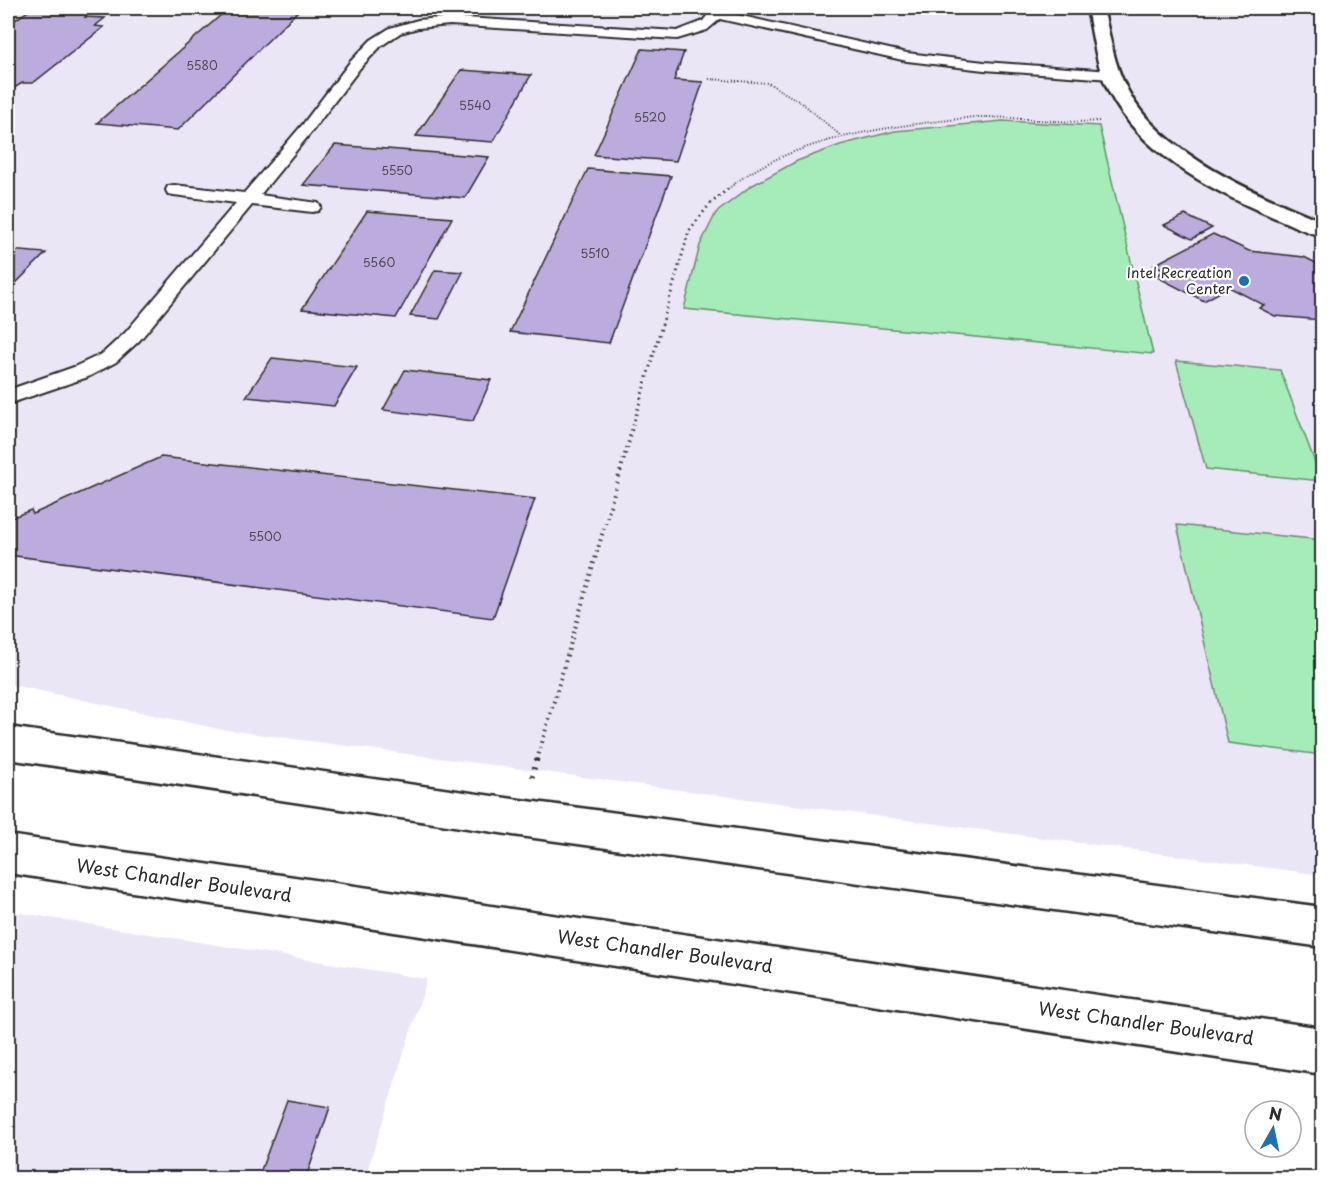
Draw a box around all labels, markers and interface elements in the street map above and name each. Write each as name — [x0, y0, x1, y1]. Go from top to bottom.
house number: 5580 — [186, 56, 218, 74]
house number: 5540 — [459, 96, 491, 114]
house number: 5520 — [634, 108, 666, 126]
house number: 5550 — [381, 161, 413, 179]
house number: 5510 — [580, 244, 610, 262]
house number: 5560 — [363, 253, 395, 271]
place label: Intel Recreation Center — [1127, 262, 1232, 299]
marker: Intel Recreation Center — [1237, 274, 1251, 288]
house number: 5500 — [249, 527, 282, 545]
street label: West Chandler Boulevard — [75, 851, 294, 908]
street label: West Chandler Boulevard — [556, 922, 775, 979]
street label: West Chandler Boulevard — [1037, 994, 1256, 1051]
north arrow — [1243, 1099, 1303, 1159]
text: N — [1267, 1100, 1284, 1126]

